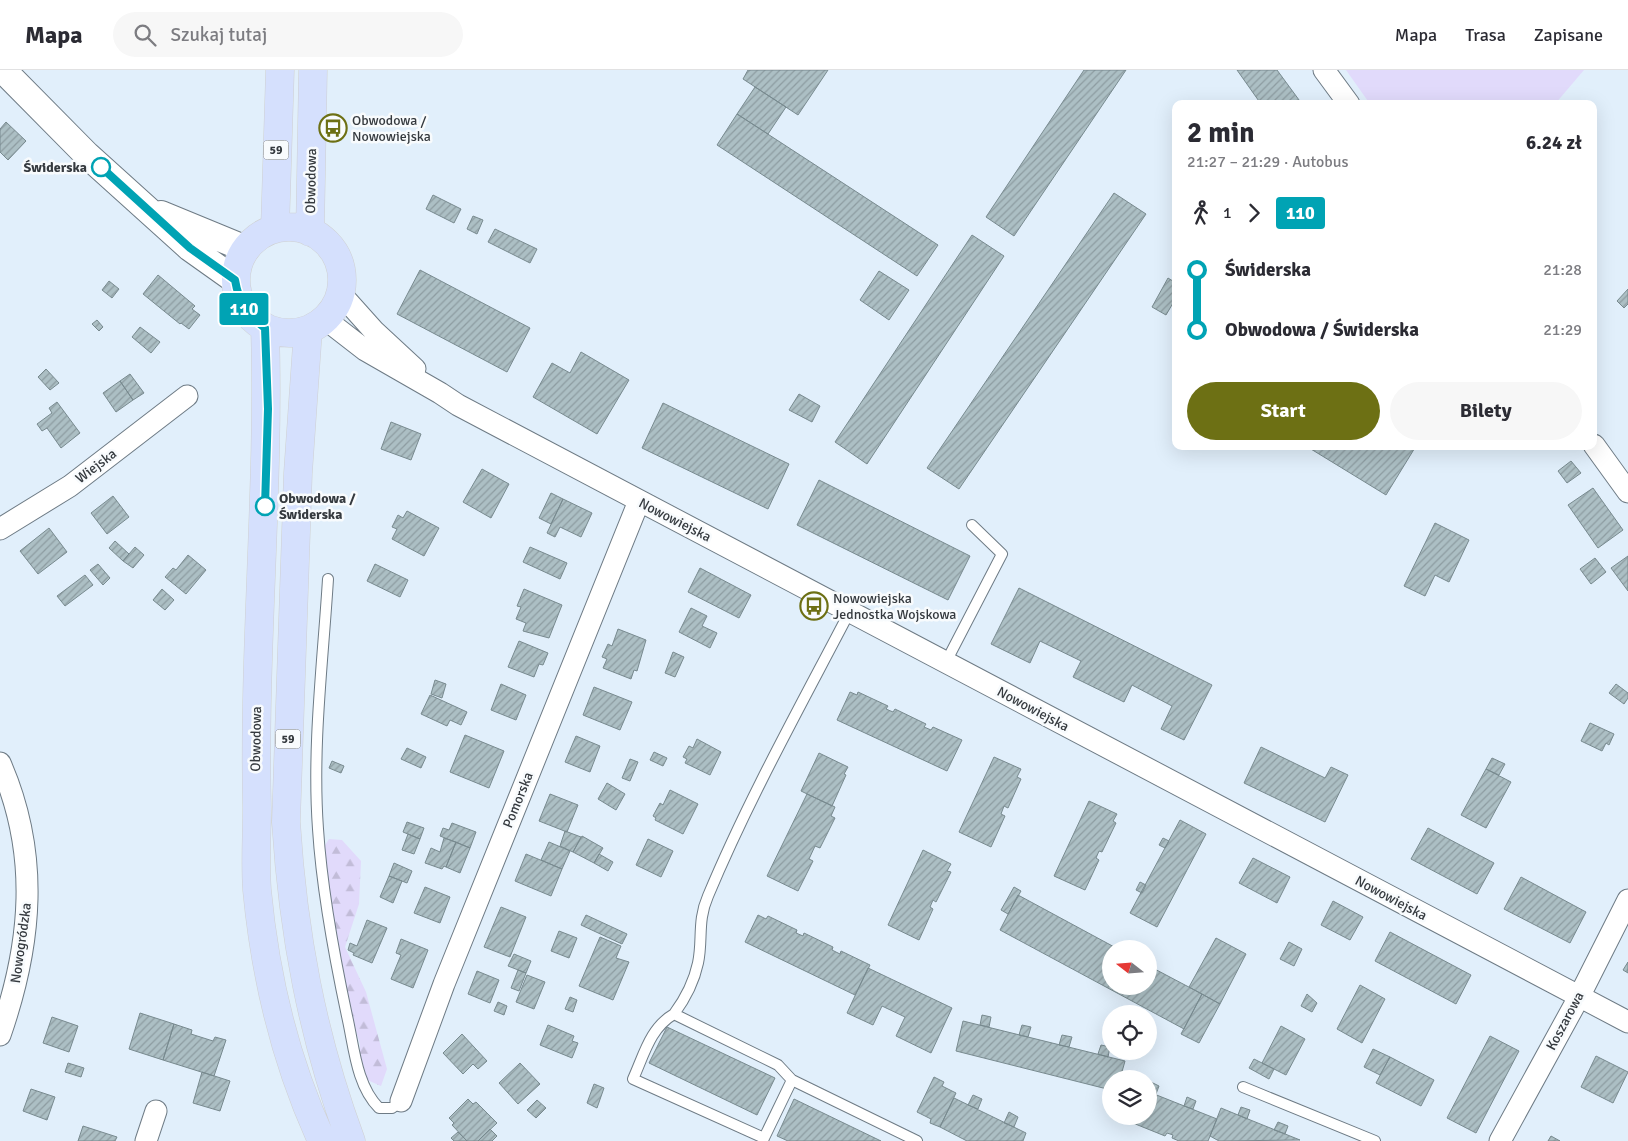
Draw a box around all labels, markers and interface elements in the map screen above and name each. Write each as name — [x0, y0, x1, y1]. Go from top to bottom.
search box — [113, 12, 463, 57]
text: Mapa — [25, 20, 83, 50]
icon: search — [131, 21, 159, 49]
text: Szukaj tutaj — [171, 23, 267, 47]
text: Mapa — [1395, 24, 1437, 46]
text: Trasa — [1465, 24, 1506, 46]
text: Zapisane — [1534, 24, 1603, 46]
place label: Obwodowa / Nowowiejska — [352, 112, 431, 145]
bus stop icon: Obwodowa / Nowowiejska — [318, 113, 348, 143]
text: 2 min — [1187, 116, 1255, 150]
text: 6.24 zł — [1526, 131, 1582, 155]
road number: 59 — [264, 140, 288, 160]
street label: Obwodowa — [302, 148, 320, 214]
text: 21:27 – 21:29 · Autobus — [1187, 152, 1348, 172]
marker: Świderska — [91, 157, 111, 177]
place label: Świderska — [24, 159, 87, 176]
icon: walk — [1187, 199, 1215, 227]
icon: forward — [1240, 199, 1268, 227]
text: 110 — [1286, 202, 1315, 224]
text: 1 — [1223, 203, 1232, 223]
text: Świderska — [1225, 258, 1311, 282]
text: 21:28 — [1543, 260, 1582, 280]
line badge: 110 — [215, 293, 273, 325]
text: 110 — [229, 298, 259, 320]
text: Obwodowa / Świderska — [1225, 318, 1419, 342]
text: 21:29 — [1543, 320, 1582, 340]
button: Start — [1187, 382, 1380, 440]
button: Bilety — [1390, 382, 1582, 440]
street label: Wiejska — [72, 445, 120, 487]
place label: Obwodowa / Świderska — [279, 490, 356, 523]
street label: Nowowiejska — [636, 495, 714, 545]
marker: Obwodowa / Świderska — [255, 496, 275, 516]
place label: Nowowiejska Jednostka Wojskowa — [833, 590, 956, 623]
bus stop icon: Nowowiejska Jednostka Wojskowa — [799, 591, 829, 621]
street label: Nowowiejska — [994, 683, 1072, 735]
street label: Obwodowa — [247, 706, 265, 772]
road number: 59 — [276, 730, 300, 749]
street label: Pomorska — [499, 770, 537, 830]
street label: Nowowiejska — [1352, 872, 1430, 924]
street label: Nowogródzka — [7, 902, 35, 984]
north arrow — [1102, 940, 1158, 995]
map controls — [1102, 940, 1157, 1125]
street label: Koszarowa — [1542, 989, 1588, 1053]
button: locate — [1102, 1005, 1157, 1060]
button: layers — [1102, 1070, 1157, 1125]

